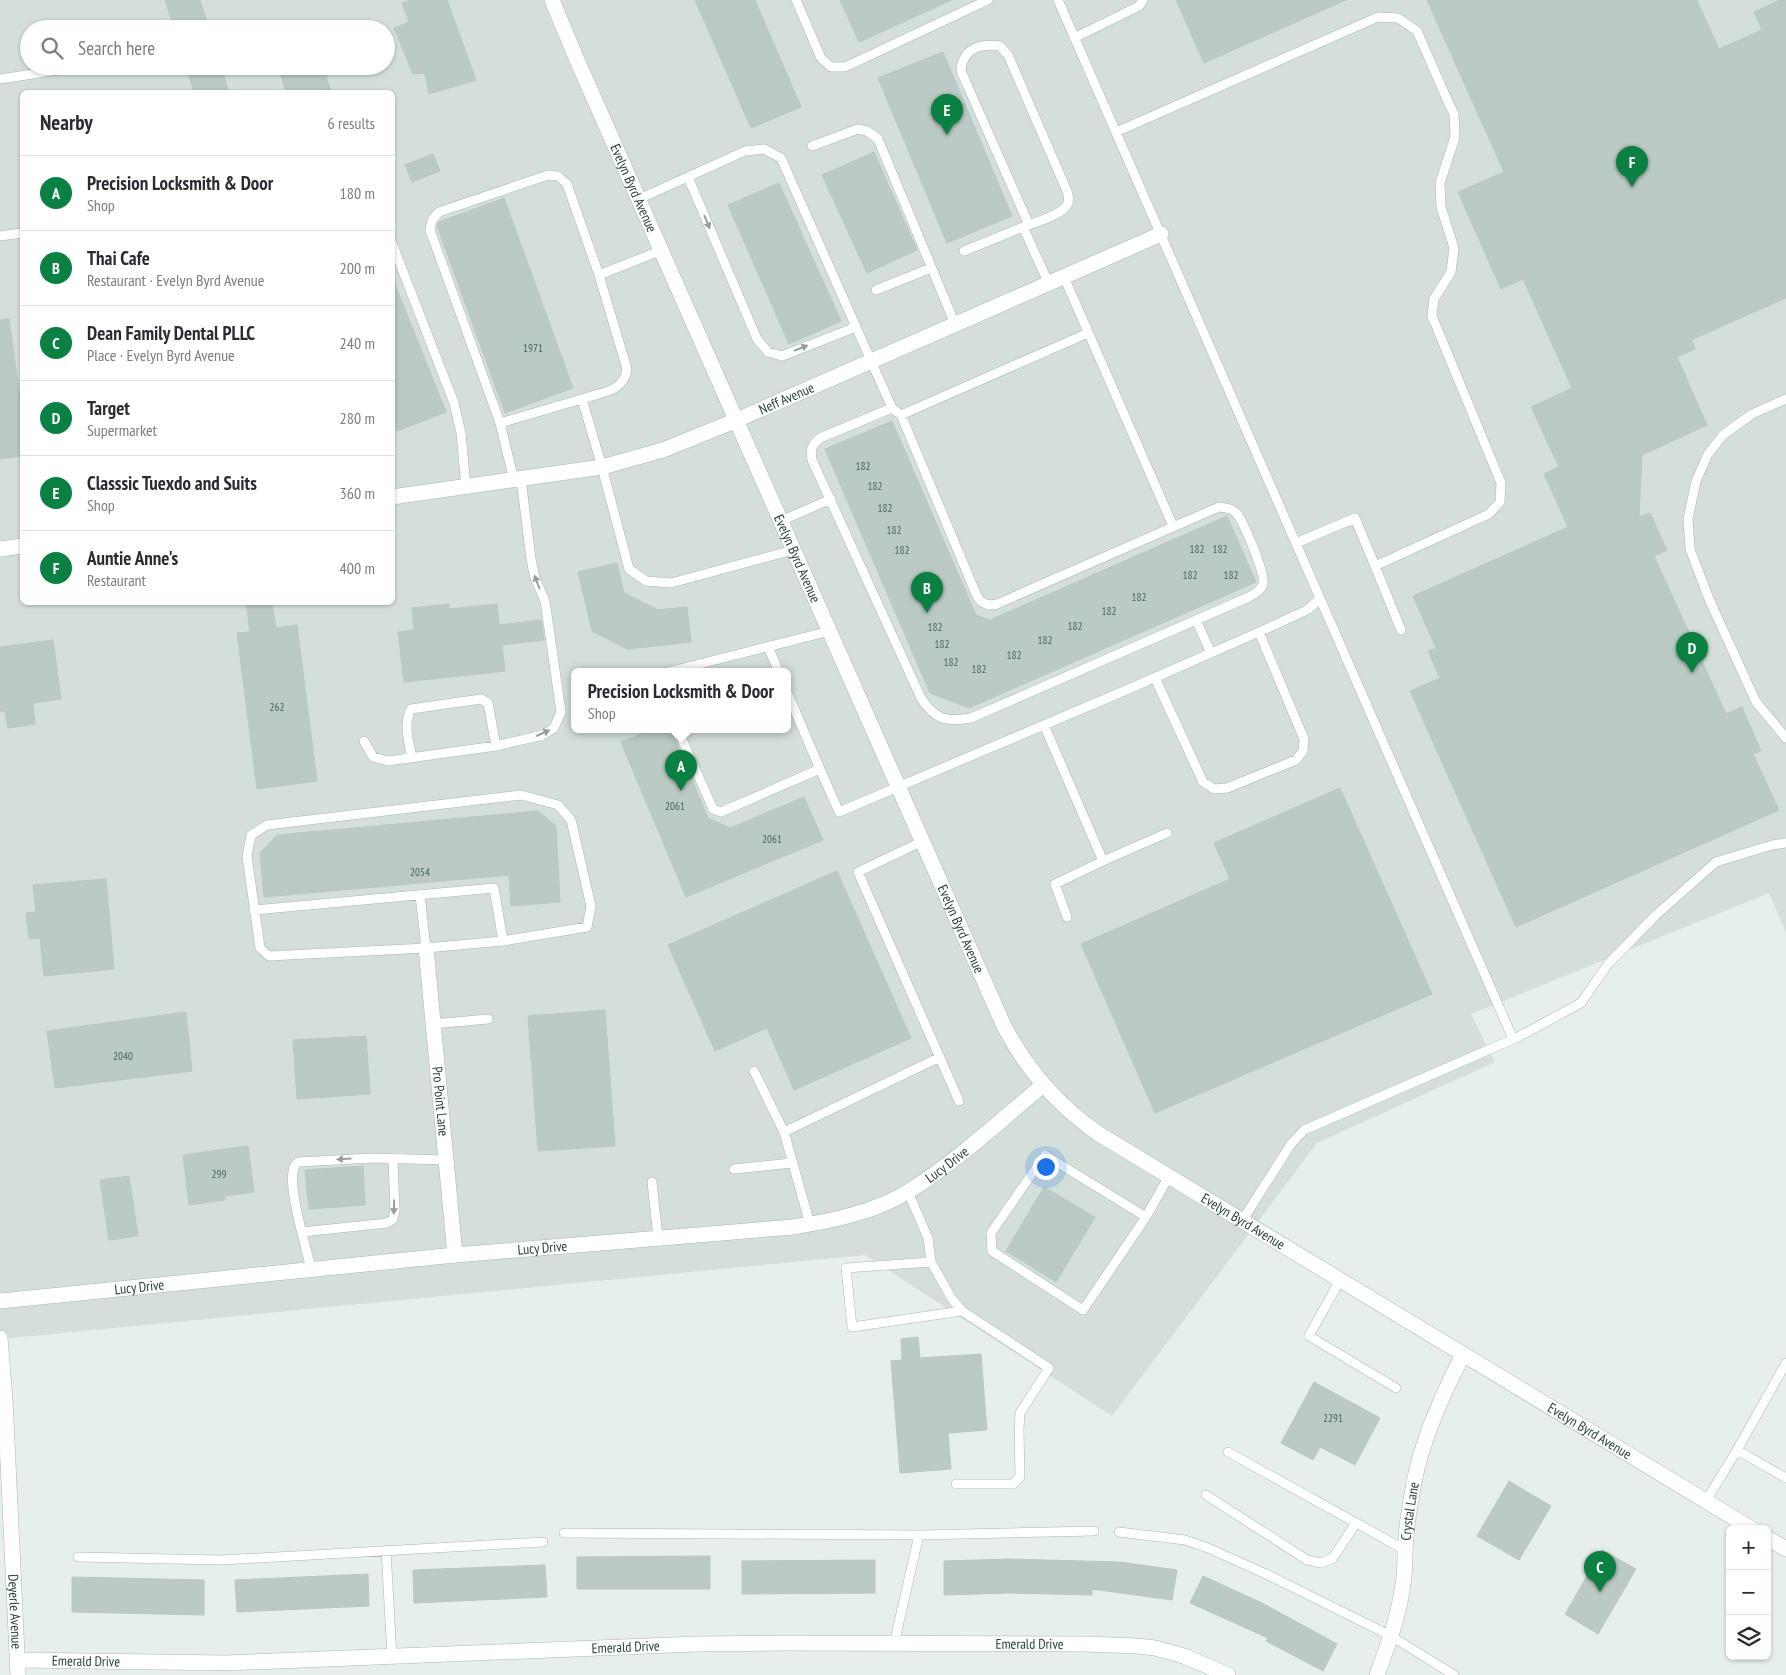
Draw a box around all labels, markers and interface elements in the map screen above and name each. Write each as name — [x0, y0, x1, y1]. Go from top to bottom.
search box — [20, 20, 395, 75]
icon: search — [38, 34, 66, 62]
text: Search here — [78, 36, 155, 60]
pin: E — [931, 94, 963, 135]
text: Nearby — [40, 109, 93, 136]
text: 6 results — [328, 113, 375, 133]
street label: Evelyn Byrd Avenue — [606, 141, 661, 235]
pin: F — [1616, 146, 1648, 187]
text: Precision Locksmith & Door — [87, 171, 273, 195]
text: A — [52, 183, 60, 203]
text: 180 m — [340, 183, 375, 203]
text: Shop — [87, 195, 115, 215]
one-way arrow — [703, 215, 711, 230]
text: Thai Cafe — [87, 246, 150, 270]
text: B — [52, 258, 60, 278]
text: 200 m — [340, 258, 375, 278]
text: Restaurant · Evelyn Byrd Avenue — [87, 270, 264, 290]
text: Dean Family Dental PLLC — [87, 321, 255, 345]
text: C — [52, 333, 60, 353]
text: 240 m — [340, 333, 375, 353]
house number: 1971 — [523, 341, 543, 355]
one-way arrow — [794, 344, 809, 352]
text: Place · Evelyn Byrd Avenue — [87, 345, 235, 365]
street label: Neff Avenue — [756, 378, 817, 418]
text: Target — [87, 396, 130, 420]
text: D — [52, 408, 60, 428]
text: 280 m — [340, 408, 375, 428]
text: Supermarket — [87, 420, 157, 440]
house number: 182 — [856, 459, 870, 473]
text: Classsic Tuexdo and Suits — [87, 471, 257, 495]
house number: 182 — [868, 479, 882, 493]
text: E — [53, 483, 59, 503]
text: 360 m — [340, 483, 375, 503]
text: Shop — [87, 495, 115, 515]
house number: 182 — [878, 501, 892, 515]
street label: Evelyn Byrd Avenue — [770, 512, 825, 606]
house number: 182 — [887, 523, 901, 537]
house number: 182 — [1190, 542, 1204, 556]
house number: 182 — [1213, 542, 1227, 556]
house number: 182 — [895, 543, 909, 557]
text: Auntie Anne's — [87, 546, 178, 570]
text: F — [53, 558, 59, 578]
text: 400 m — [340, 558, 375, 578]
house number: 182 — [1183, 568, 1197, 582]
house number: 182 — [1224, 568, 1238, 582]
text: Restaurant — [87, 570, 146, 590]
pin: B — [911, 572, 943, 613]
one-way arrow — [533, 575, 541, 589]
house number: 182 — [1132, 590, 1146, 604]
house number: 182 — [1102, 604, 1116, 618]
house number: 182 — [1068, 619, 1082, 633]
house number: 182 — [928, 620, 942, 634]
pin: D — [1676, 632, 1708, 673]
house number: 182 — [1038, 633, 1052, 647]
house number: 182 — [935, 637, 949, 651]
house number: 182 — [1007, 648, 1021, 662]
house number: 182 — [944, 655, 958, 669]
house number: 182 — [972, 662, 986, 676]
popup — [571, 668, 791, 733]
text: Precision Locksmith & Door — [588, 679, 774, 703]
house number: 262 — [270, 700, 284, 714]
text: Shop — [588, 703, 616, 723]
one-way arrow — [536, 729, 550, 737]
pin: A — [665, 750, 697, 791]
house number: 2061 — [665, 799, 685, 813]
house number: 2061 — [762, 832, 782, 846]
house number: 2054 — [410, 865, 430, 879]
street label: Evelyn Byrd Avenue — [934, 882, 989, 976]
house number: 2040 — [113, 1049, 133, 1063]
street label: Pro Point Lane — [428, 1066, 453, 1137]
street label: Lucy Drive — [922, 1142, 972, 1187]
your location — [1033, 1154, 1059, 1180]
one-way arrow — [336, 1156, 352, 1164]
house number: 299 — [212, 1167, 226, 1181]
street label: Evelyn Byrd Avenue — [1198, 1189, 1289, 1254]
one-way arrow — [390, 1199, 398, 1215]
street label: Lucy Drive — [517, 1237, 568, 1259]
street label: Lucy Drive — [114, 1275, 165, 1298]
street label: Evelyn Byrd Avenue — [1545, 1399, 1635, 1463]
house number: 2291 — [1323, 1411, 1343, 1425]
street label: Crystal Lane — [1397, 1480, 1423, 1541]
map controls — [1726, 1525, 1771, 1660]
button: + — [1726, 1525, 1771, 1570]
pin: C — [1584, 1551, 1616, 1592]
button: − — [1726, 1570, 1771, 1615]
street label: Deyerle Avenue — [4, 1574, 26, 1650]
button: layers — [1726, 1615, 1771, 1660]
street label: Emerald Drive — [995, 1635, 1064, 1653]
street label: Emerald Drive — [591, 1637, 660, 1657]
street label: Emerald Drive — [52, 1651, 120, 1670]

